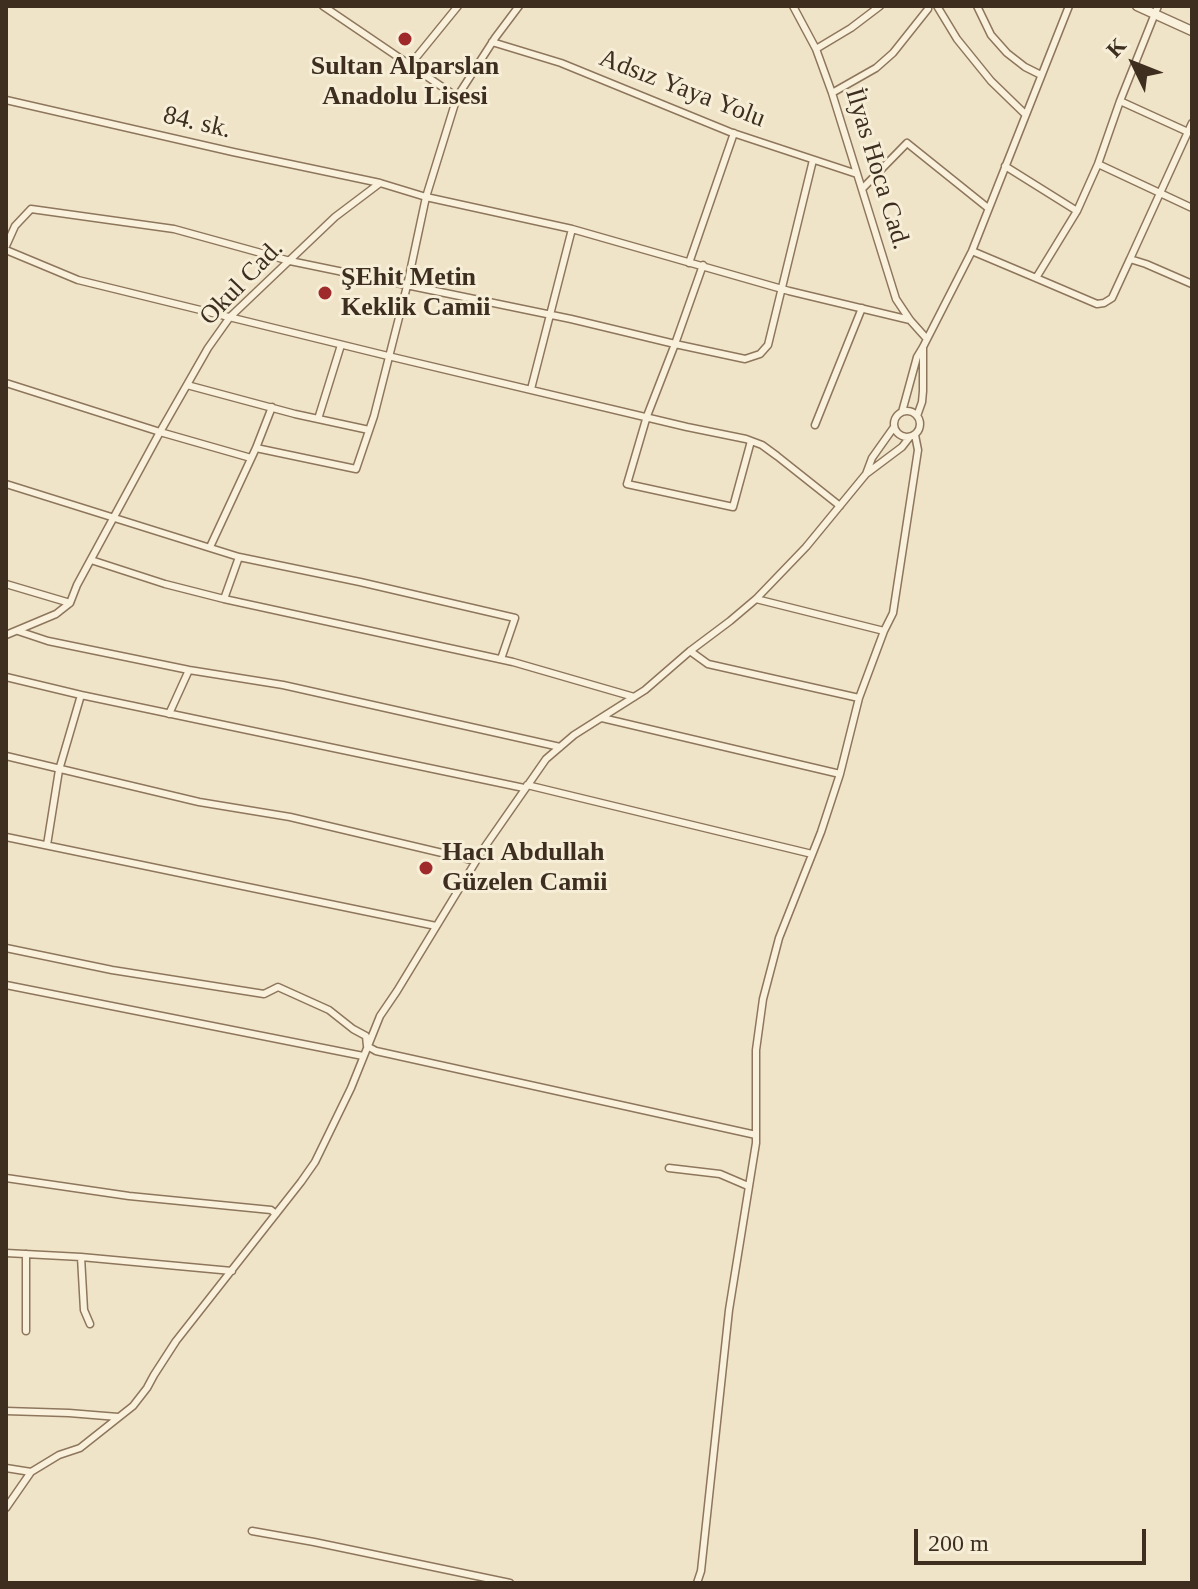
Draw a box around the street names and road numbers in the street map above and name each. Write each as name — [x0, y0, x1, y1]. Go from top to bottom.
street label: Adsız Yaya Yolu — [595, 43, 769, 135]
street label: İlyas Hoca Cad. — [838, 85, 916, 253]
street label: 84. sk. — [160, 100, 234, 146]
street label: Okul Cad. — [194, 234, 290, 332]

